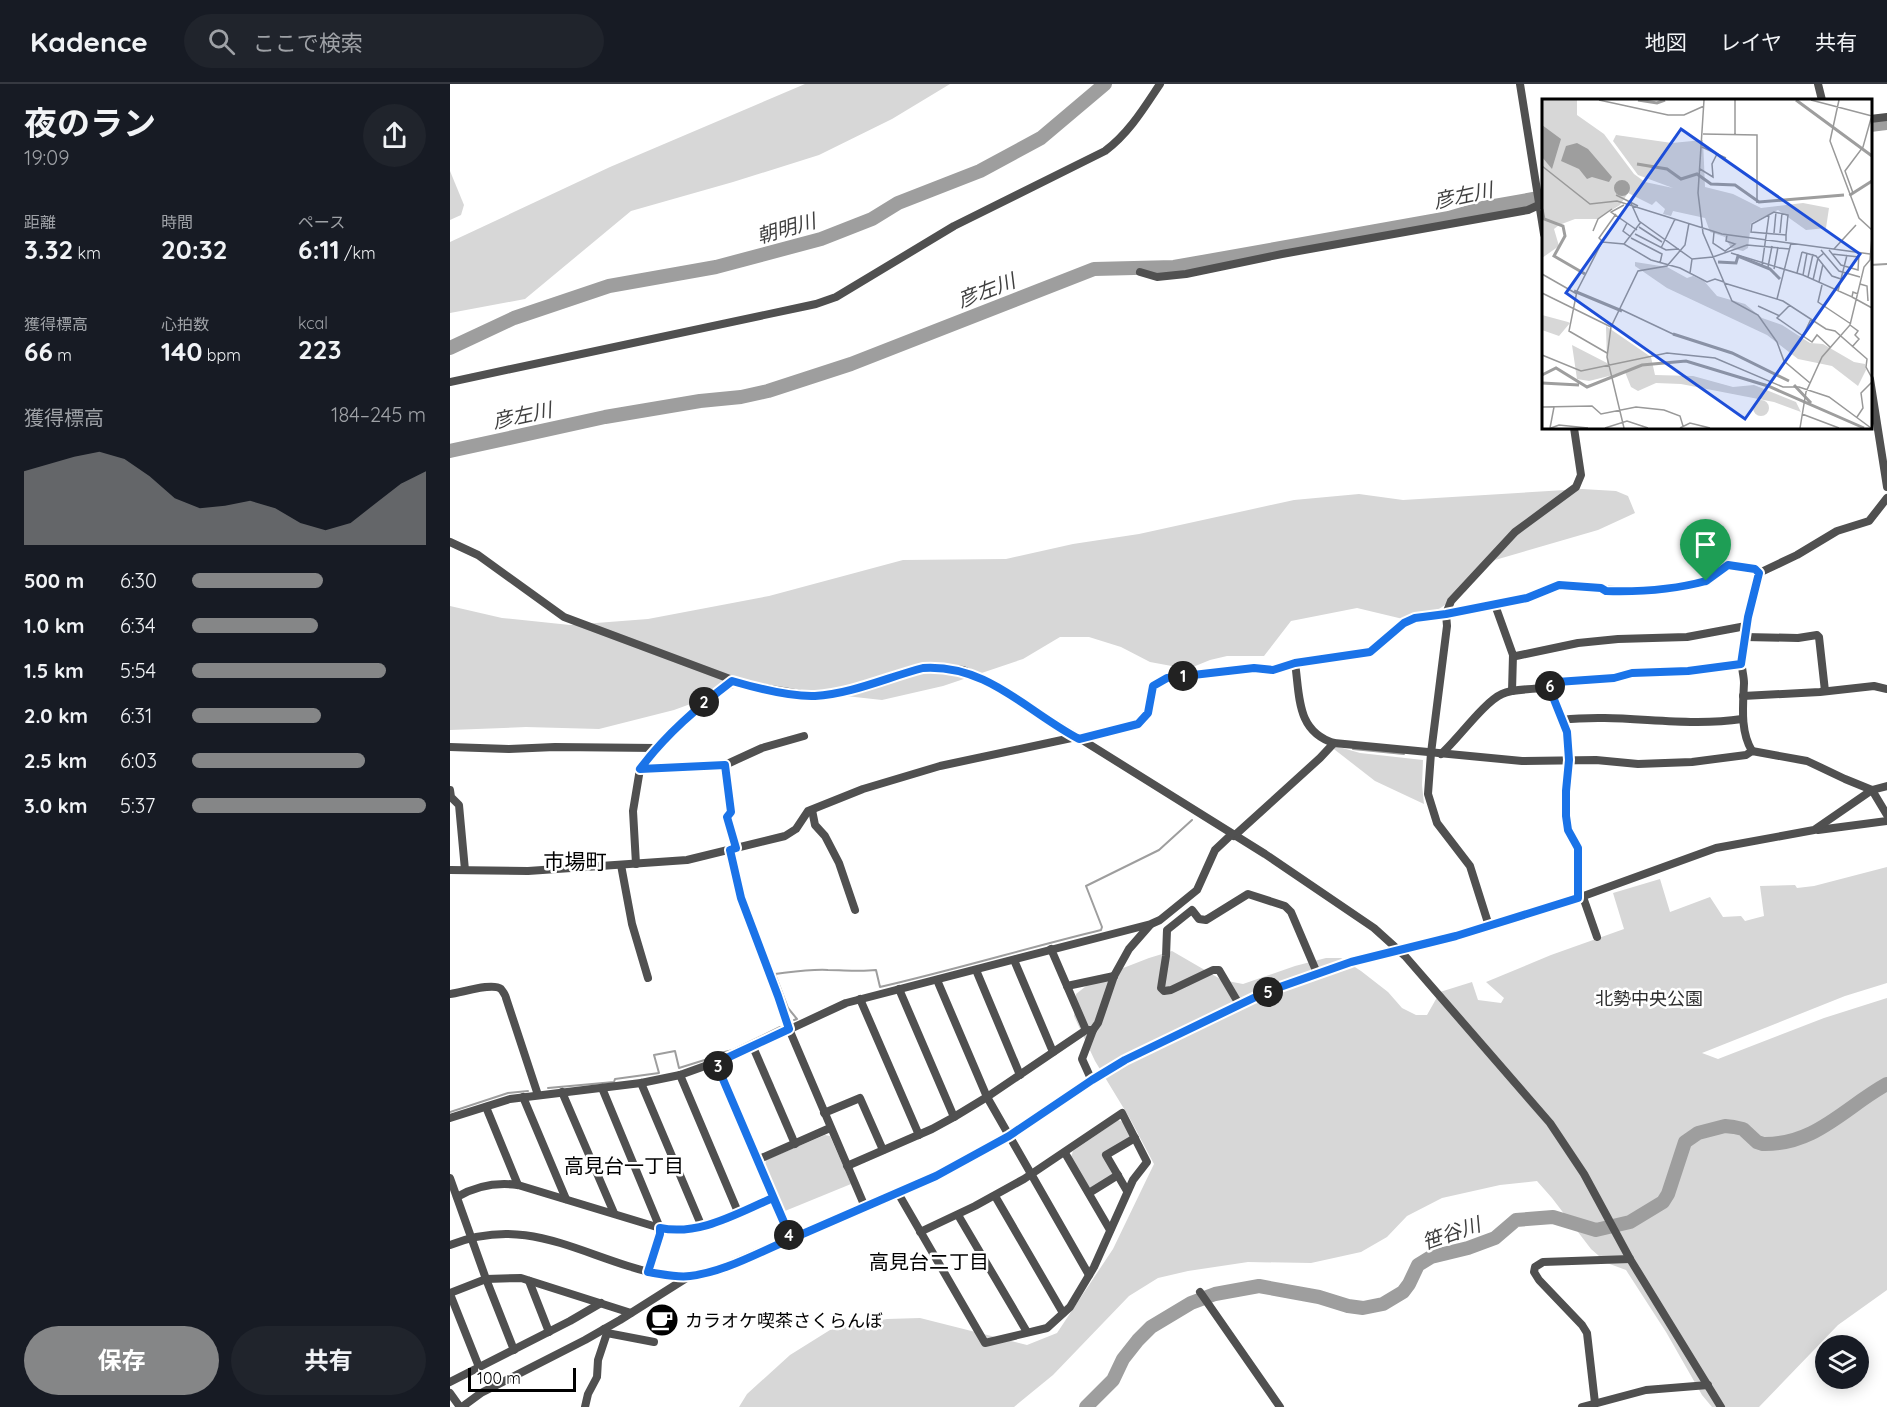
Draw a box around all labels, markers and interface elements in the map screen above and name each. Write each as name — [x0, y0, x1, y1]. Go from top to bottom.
search box — [184, 14, 604, 68]
text: Kadence — [30, 24, 148, 59]
icon: search — [205, 25, 238, 58]
text: ここで検索 — [253, 29, 363, 57]
text: 地図 — [1645, 29, 1687, 55]
text: レイヤ — [1720, 29, 1782, 55]
text: 共有 — [1815, 29, 1857, 55]
inset map — [1542, 99, 1872, 429]
text: 夜のラン — [24, 102, 156, 143]
button: share — [363, 104, 426, 167]
text: 19:09 — [24, 145, 69, 170]
water label: 彦左川 — [1431, 176, 1497, 213]
water label: 朝明川 — [754, 207, 820, 248]
text: 距離 — [24, 212, 56, 232]
text: 時間 — [161, 212, 193, 232]
text: ペース — [298, 212, 345, 232]
text: 3.32 — [24, 233, 73, 266]
text: 20:32 — [161, 233, 228, 266]
text: 6:11 — [298, 233, 340, 266]
text: km — [73, 243, 101, 263]
text: /km — [340, 243, 376, 263]
water label: 彦左川 — [954, 267, 1020, 312]
text: kcal — [298, 313, 328, 333]
text: 獲得標高 — [24, 314, 88, 334]
text: 心拍数 — [161, 314, 209, 334]
text: 223 — [298, 333, 342, 366]
text: 66 — [24, 335, 53, 368]
text: 140 — [161, 335, 202, 368]
text: m — [53, 345, 72, 365]
text: bpm — [202, 345, 241, 365]
water label: 彦左川 — [490, 396, 556, 433]
text: 184–245 m — [331, 402, 426, 427]
text: 獲得標高 — [24, 405, 104, 430]
pin — [1680, 519, 1731, 581]
icon: arrive — [1689, 528, 1722, 561]
text: 500 m — [24, 568, 84, 593]
text: 6:30 — [120, 568, 157, 593]
text: 1.0 km — [24, 613, 84, 638]
text: 6:34 — [120, 613, 156, 638]
text: 1.5 km — [24, 658, 84, 683]
text: 5:54 — [120, 658, 156, 683]
pin: 1 — [1168, 661, 1198, 691]
text: 1 — [1180, 666, 1186, 686]
pin: 6 — [1535, 671, 1565, 701]
text: 6 — [1546, 676, 1554, 696]
pin: 2 — [689, 687, 719, 717]
text: 2 — [699, 692, 709, 712]
text: 2.0 km — [24, 703, 88, 728]
text: 6:31 — [120, 703, 152, 728]
text: 2.5 km — [24, 748, 87, 773]
text: 6:03 — [120, 748, 157, 773]
text: 3.0 km — [24, 793, 87, 818]
text: 5:37 — [120, 793, 155, 818]
district label: 市場町 — [544, 848, 607, 874]
pin: 5 — [1253, 977, 1283, 1007]
text: 5 — [1263, 982, 1273, 1002]
park label: 北勢中央公園 — [1595, 987, 1703, 1010]
pin: 3 — [703, 1051, 733, 1081]
text: 3 — [714, 1056, 722, 1076]
district label: 高見台一丁目 — [564, 1153, 684, 1178]
water label: 笹谷川 — [1419, 1211, 1485, 1255]
pin: 4 — [774, 1220, 804, 1250]
text: 4 — [784, 1225, 794, 1245]
district label: 高見台二丁目 — [869, 1249, 989, 1274]
cafe icon: カラオケ喫茶さくらんぼ — [644, 1302, 680, 1338]
place label: カラオケ喫茶さくらんぼ — [685, 1309, 883, 1332]
button: 保存 — [24, 1326, 219, 1395]
button: 共有 — [231, 1326, 426, 1395]
map controls — [1815, 1335, 1869, 1389]
button: layers — [1815, 1335, 1869, 1389]
scale bar — [468, 1365, 576, 1392]
text: 100 m — [477, 1368, 521, 1388]

